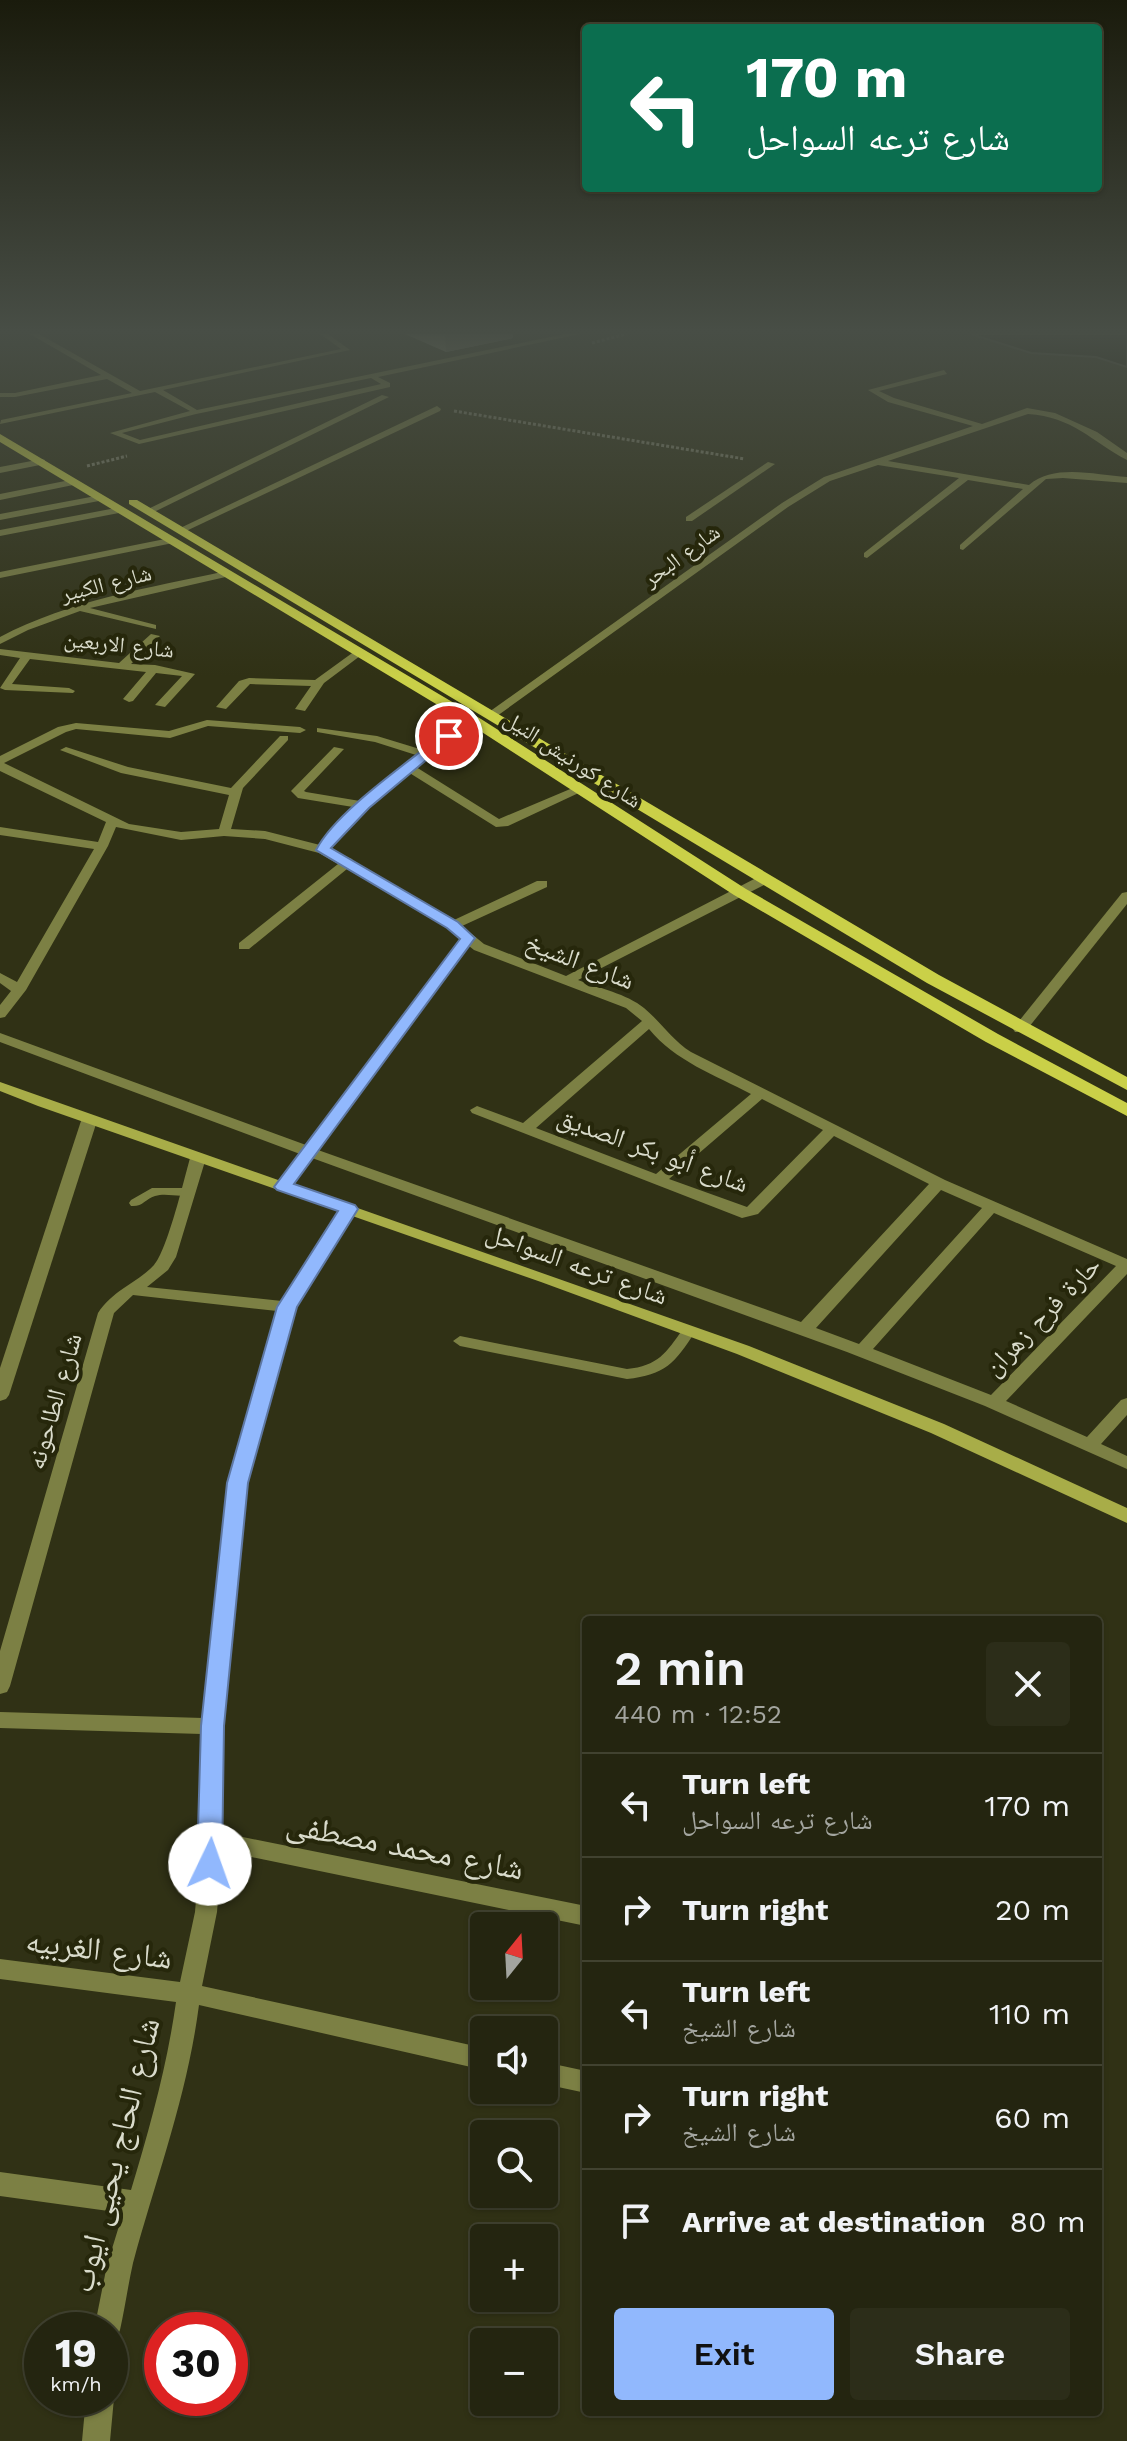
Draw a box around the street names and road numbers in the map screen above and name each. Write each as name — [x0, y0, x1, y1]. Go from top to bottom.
street label: شارع البحر — [637, 519, 725, 593]
street label: شارع الكبير — [57, 560, 154, 608]
street label: شارع الاربعين — [63, 626, 175, 664]
street label: شارع كورنيش النيل — [499, 706, 646, 814]
street label: شارع الشيخ — [521, 927, 639, 997]
street label: شارع أبو بكر الصديق — [553, 1101, 753, 1199]
street label: شارع ترعه السواحل — [482, 1217, 672, 1312]
street label: حارة فرح زهران — [978, 1250, 1107, 1383]
street label: شارع الطاحونه — [20, 1329, 89, 1473]
street label: شارع محمد مصطفى — [283, 1804, 527, 1889]
street label: شارع الغربيه — [24, 1921, 174, 1978]
street label: شارع الحاج يحيى ايوب — [62, 2014, 168, 2297]

